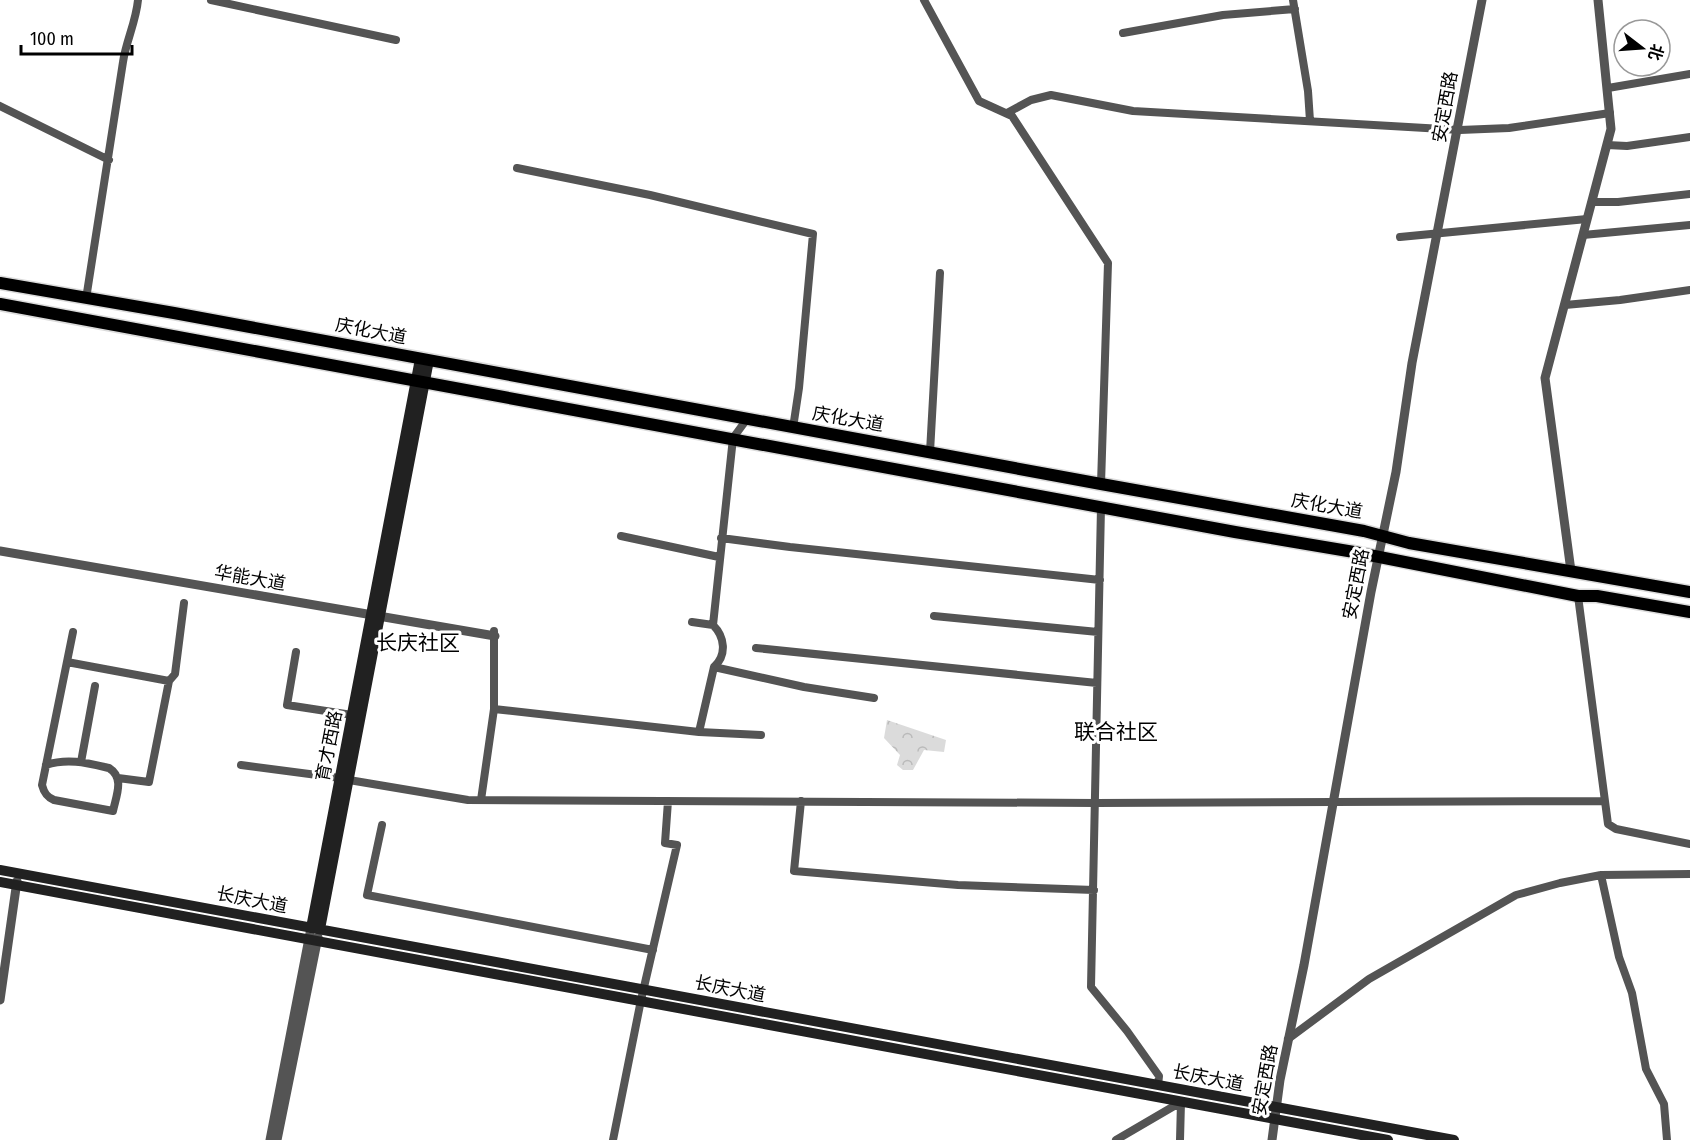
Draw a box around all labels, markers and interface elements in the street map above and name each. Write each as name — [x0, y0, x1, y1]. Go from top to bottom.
scale bar — [21, 18, 132, 56]
north arrow — [1612, 18, 1672, 78]
text: 100 m — [30, 28, 74, 50]
text: 北 — [1644, 42, 1667, 63]
street label: 安定西路 — [1428, 70, 1462, 144]
street label: 庆化大道 — [334, 313, 408, 349]
street label: 庆化大道 — [811, 402, 885, 436]
street label: 庆化大道 — [1290, 489, 1364, 523]
street label: 安定西路 — [1338, 547, 1374, 621]
street label: 华能大道 — [213, 561, 287, 595]
district label: 长庆社区 — [376, 630, 460, 656]
street label: 育才西路 — [311, 709, 347, 783]
district label: 联合社区 — [1074, 719, 1158, 745]
street label: 长庆大道 — [215, 882, 289, 918]
street label: 长庆大道 — [693, 971, 767, 1007]
street label: 安定西路 — [1248, 1043, 1282, 1117]
street label: 长庆大道 — [1171, 1060, 1245, 1096]

